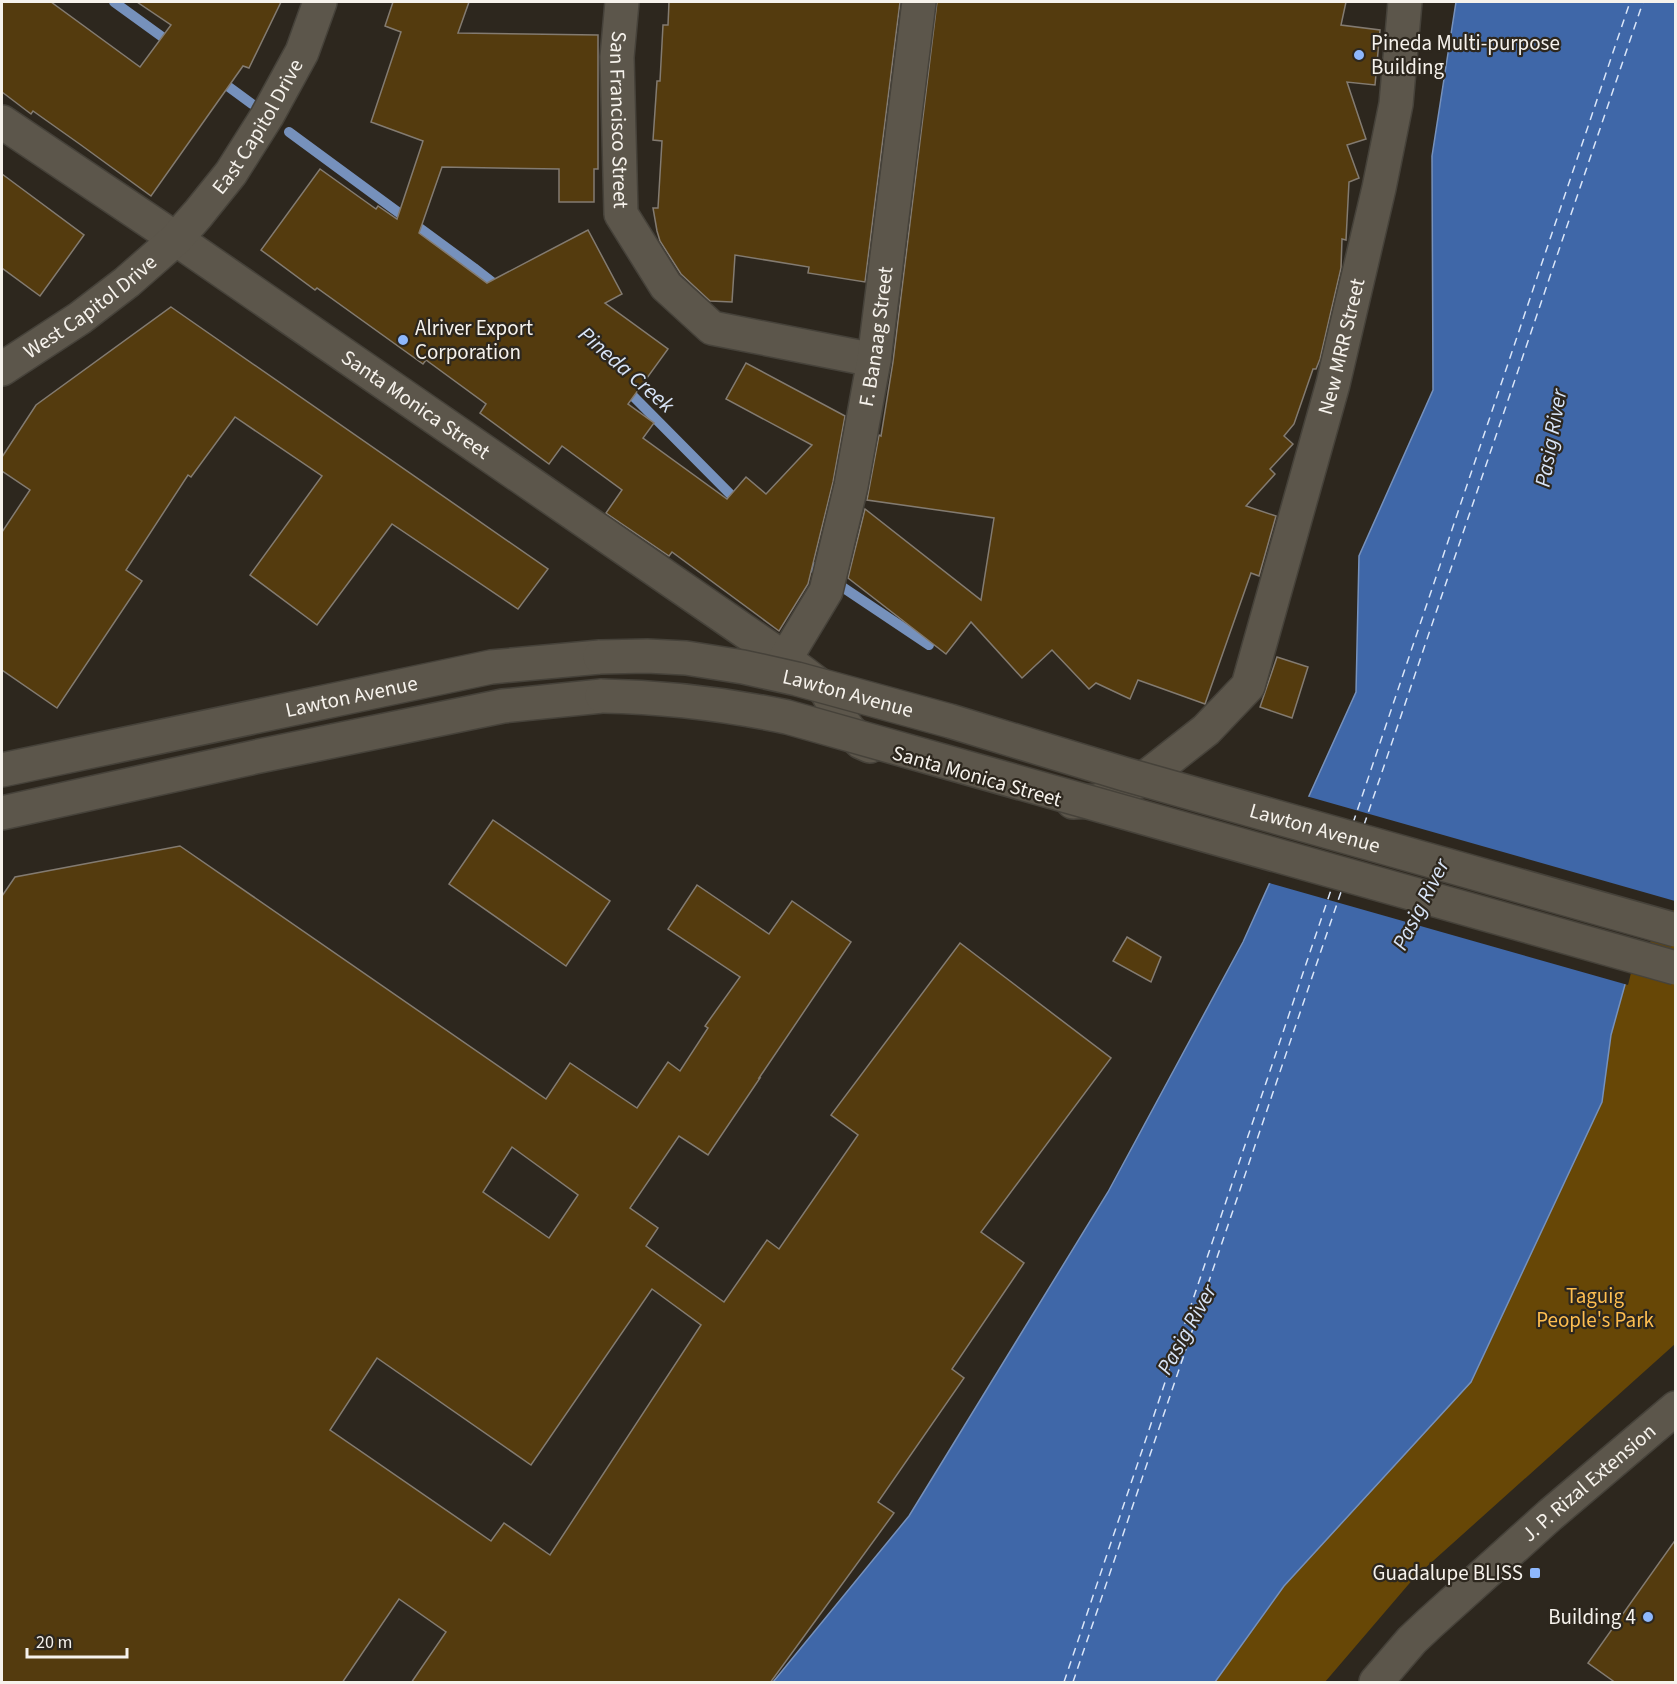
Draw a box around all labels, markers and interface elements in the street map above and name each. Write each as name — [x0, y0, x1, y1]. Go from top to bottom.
place label: Pineda Multi-purpose Building — [1371, 28, 1560, 82]
street label: San Francisco Street — [602, 30, 636, 209]
marker: Pineda Multi-purpose Building — [1352, 48, 1366, 62]
street label: East Capitol Drive — [205, 53, 310, 201]
street label: West Capitol Drive — [17, 247, 163, 366]
street label: F. Banaag Street — [851, 265, 901, 409]
street label: New MRR Street — [1310, 275, 1372, 418]
place label: Alriver Export Corporation — [415, 313, 533, 367]
water label: Pineda Creek — [571, 319, 682, 421]
marker: Alriver Export Corporation — [396, 333, 410, 347]
street label: Santa Monica Street — [335, 342, 496, 466]
water label: Pasig River — [1527, 385, 1576, 490]
street label: Lawton Avenue — [780, 661, 917, 725]
street label: Lawton Avenue — [282, 668, 420, 725]
street label: Santa Monica Street — [889, 737, 1065, 815]
street label: Lawton Avenue — [1246, 795, 1384, 861]
water label: Pasig River — [1384, 852, 1458, 956]
water label: Pasig River — [1149, 1277, 1226, 1381]
park label: Taguig People's Park — [1536, 1281, 1654, 1335]
street label: J. P. Rizal Extension — [1515, 1416, 1662, 1549]
place label: Guadalupe BLISS — [1373, 1558, 1523, 1588]
marker: Guadalupe BLISS — [1528, 1566, 1542, 1580]
place label: Building 4 — [1548, 1602, 1636, 1632]
marker: Building 4 — [1641, 1610, 1655, 1624]
scale bar — [27, 1621, 128, 1659]
text: 20 m — [36, 1630, 72, 1655]

